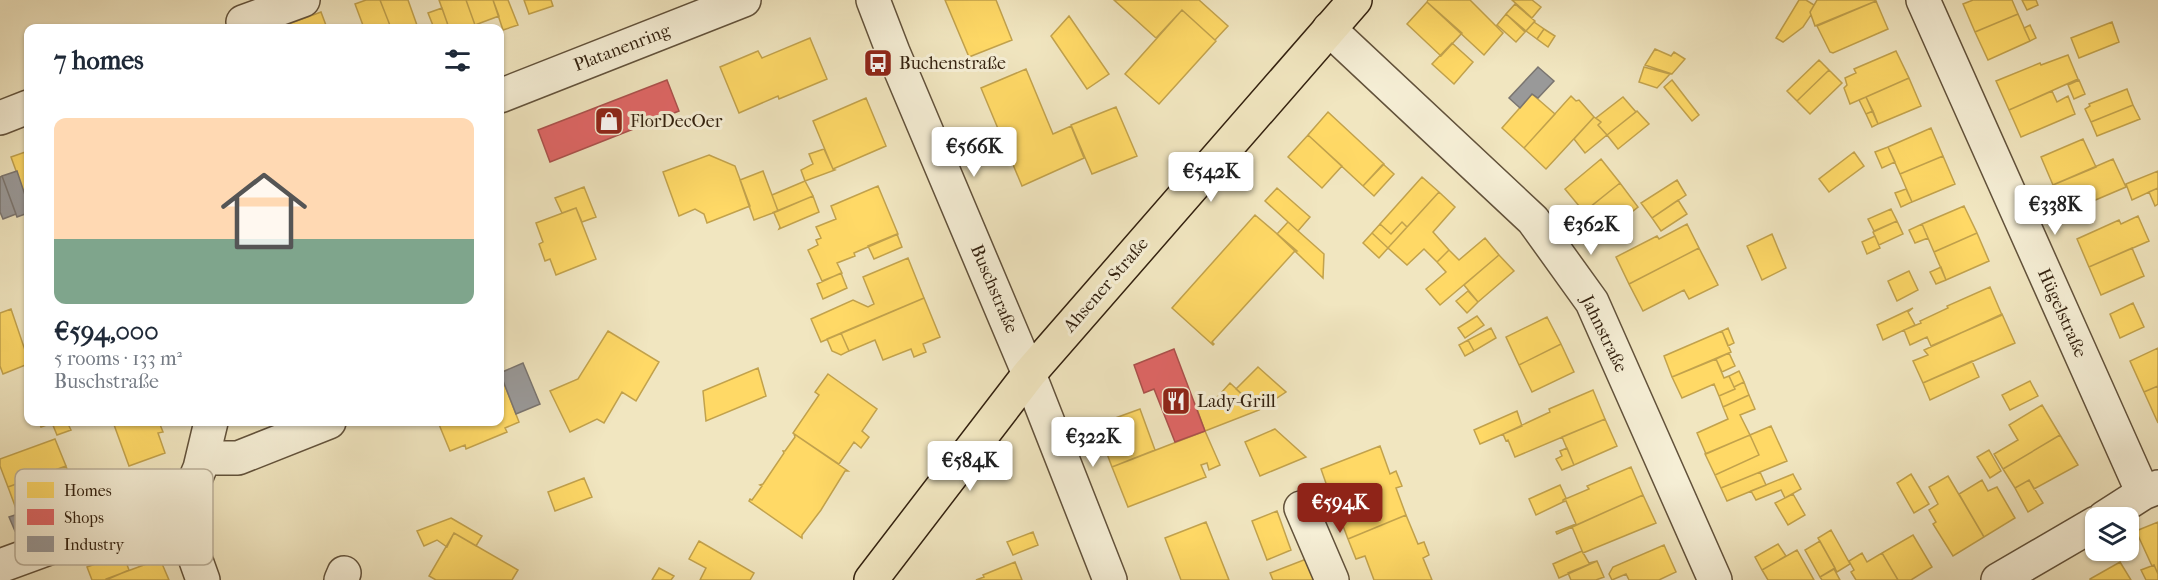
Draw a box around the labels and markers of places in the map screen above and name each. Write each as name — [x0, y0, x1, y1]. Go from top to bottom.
bus stop icon: Buchenstraße — [862, 47, 894, 79]
place label: Buchenstraße — [899, 53, 1006, 74]
shop icon: FlorDecOer — [593, 105, 625, 137]
place label: FlorDecOer — [630, 111, 723, 132]
pin: €566K — [932, 127, 1016, 178]
pin: €542K — [1169, 152, 1253, 203]
pin: €338K — [2013, 185, 2097, 236]
pin: €362K — [1549, 205, 1633, 256]
restaurant icon: Lady-Grill — [1160, 385, 1192, 417]
place label: Lady-Grill — [1197, 391, 1276, 412]
pin: €322K — [1051, 417, 1135, 468]
pin: €584K — [928, 441, 1012, 492]
pin: €594K — [1298, 483, 1382, 534]

